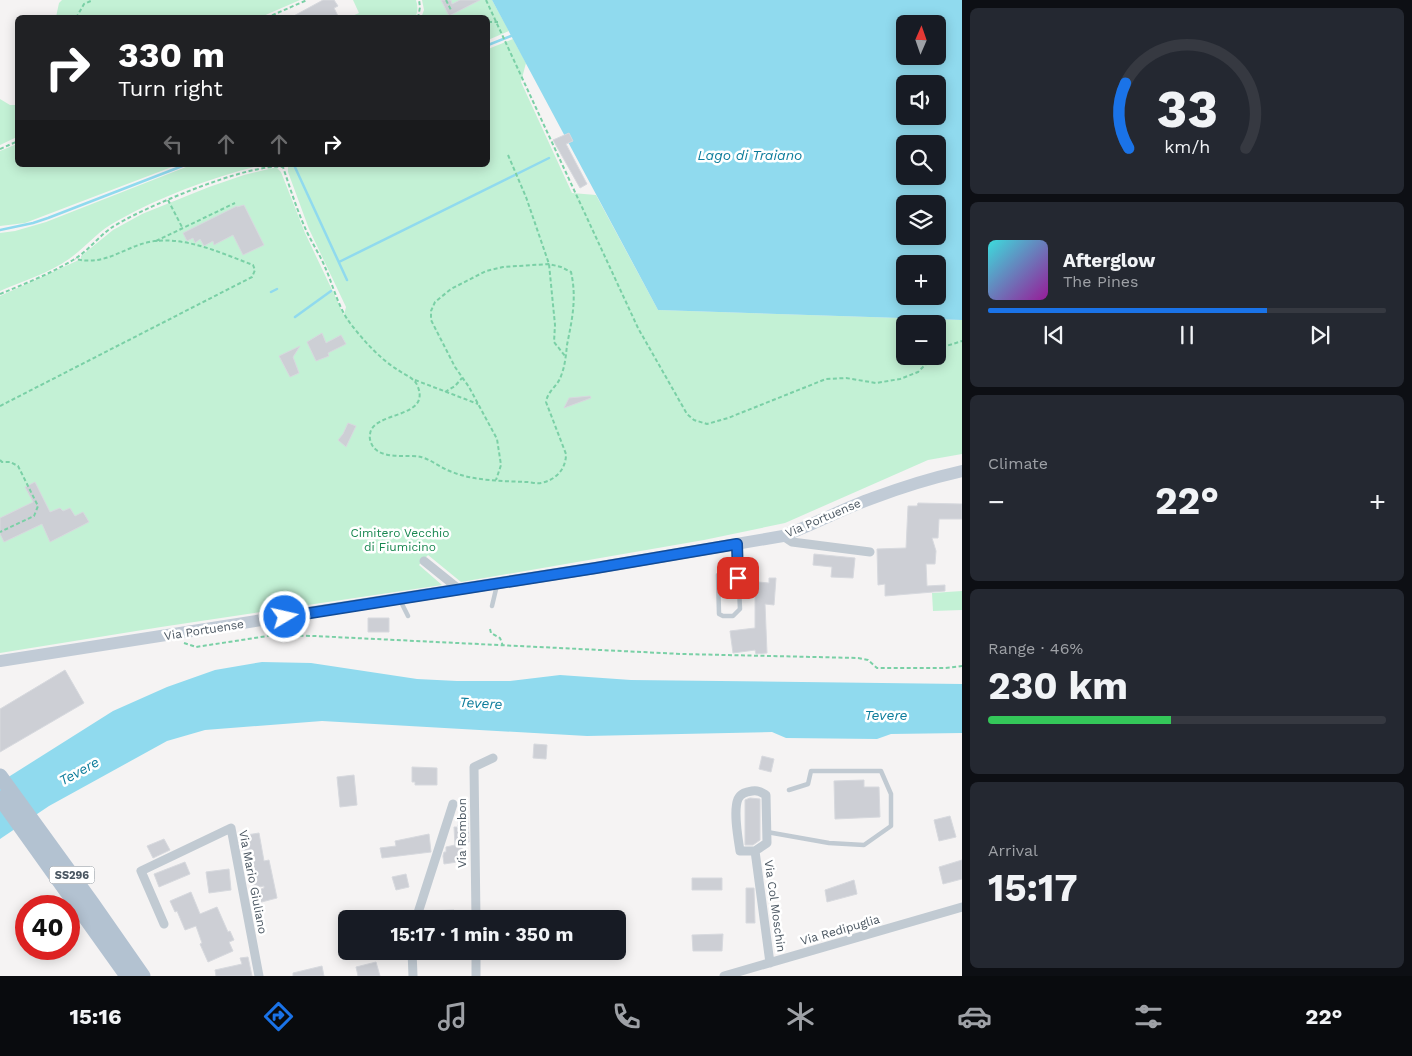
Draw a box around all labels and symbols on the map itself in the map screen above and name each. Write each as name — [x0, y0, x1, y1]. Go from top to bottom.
north arrow — [896, 15, 946, 65]
water label: Lago di Traiano — [698, 147, 802, 163]
street label: Via Portuense — [783, 496, 863, 540]
park label: Cimitero Vecchio di Fiumicino — [350, 526, 450, 554]
pin — [717, 557, 759, 599]
position arrow — [258, 590, 310, 642]
street label: Via Portuense — [163, 617, 245, 643]
water label: Tevere — [459, 694, 503, 712]
water label: Tevere — [864, 707, 908, 723]
water label: Tevere — [56, 754, 102, 788]
street label: Via Rombon — [455, 798, 469, 868]
street label: Via Mario Giuliano — [236, 829, 270, 935]
street label: Via Col Moschin — [762, 859, 788, 953]
road number: SS296 — [50, 866, 94, 884]
speed limit sign: 40 — [15, 895, 80, 960]
street label: Via Redipuglia — [799, 912, 882, 948]

